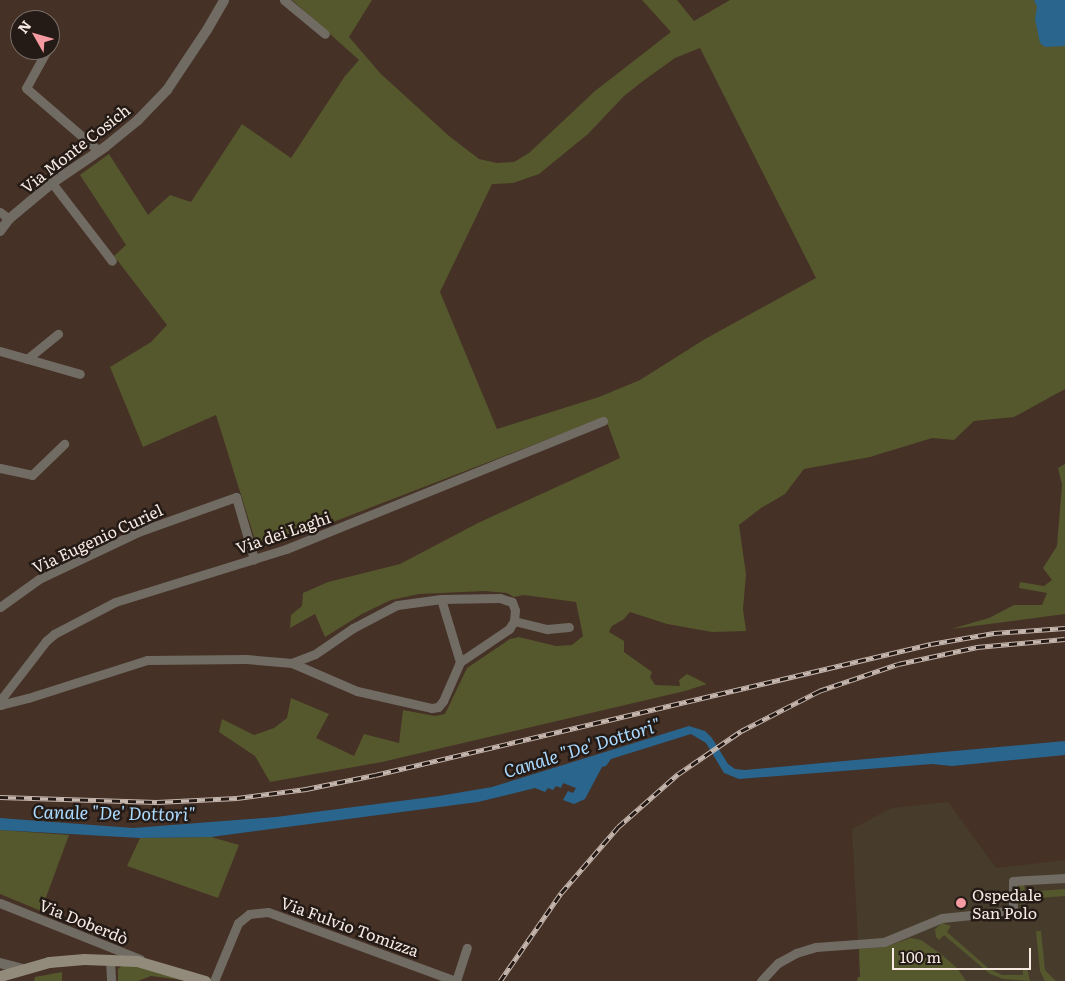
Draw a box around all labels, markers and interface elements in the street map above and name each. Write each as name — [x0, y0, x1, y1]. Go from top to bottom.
north arrow — [10, 10, 60, 60]
text: N — [12, 16, 35, 37]
street label: Via Monte Cosich — [17, 99, 133, 197]
street label: Via Eugenio Curiel — [29, 499, 165, 577]
street label: Via dei Laghi — [233, 507, 333, 557]
water label: Canale "De' Dottori" — [501, 714, 663, 782]
water label: Canale "De' Dottori" — [32, 801, 196, 825]
place label: Ospedale San Polo — [972, 884, 1041, 922]
street label: Via Fulvio Tomizza — [278, 892, 422, 960]
street label: Via Doberdò — [37, 894, 131, 948]
marker: Ospedale San Polo — [954, 896, 968, 910]
scale bar — [895, 938, 1034, 970]
text: 100 m — [900, 945, 941, 968]

